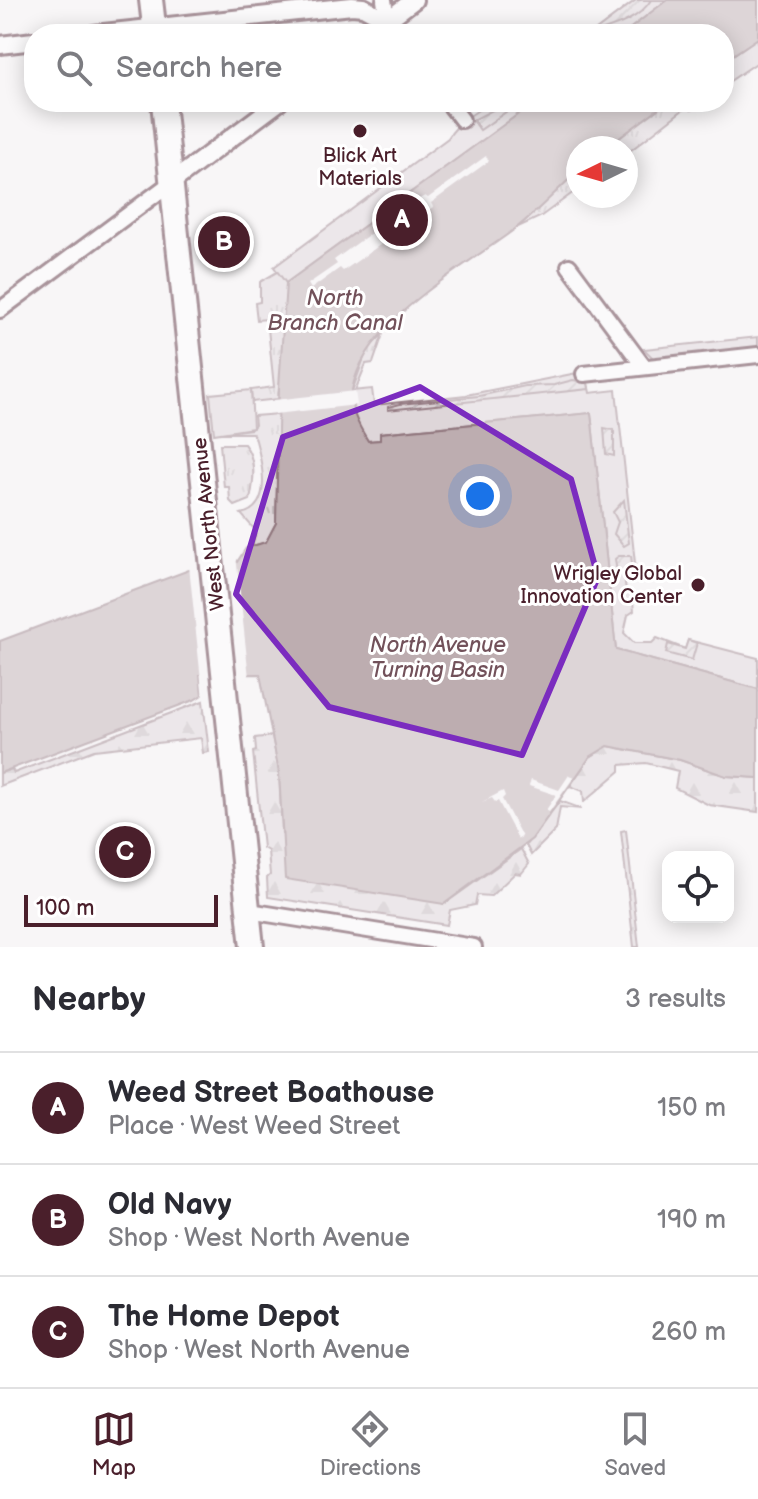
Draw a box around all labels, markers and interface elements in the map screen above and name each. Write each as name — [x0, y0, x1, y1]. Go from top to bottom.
search box — [24, 24, 734, 112]
icon: search — [52, 46, 96, 90]
text: Search here — [116, 50, 282, 86]
marker: Blick Art Materials — [351, 122, 369, 140]
north arrow — [566, 136, 638, 208]
place label: Blick Art Materials — [318, 144, 402, 191]
pin: A — [376, 190, 428, 250]
pin: B — [198, 212, 250, 272]
water label: North Branch Canal — [268, 285, 403, 337]
street label: West North Avenue — [188, 436, 230, 612]
your location — [460, 476, 500, 516]
place label: Wrigley Global Innovation Center — [520, 562, 683, 609]
marker: Wrigley Global Innovation Center — [689, 576, 707, 594]
water label: North Avenue Turning Basin — [370, 632, 506, 684]
pin: C — [99, 822, 151, 882]
map controls — [662, 851, 734, 923]
button: locate — [662, 851, 734, 923]
scale bar — [24, 891, 218, 927]
text: 100 m — [36, 895, 95, 922]
text: Nearby — [32, 979, 146, 1020]
text: 3 results — [625, 984, 726, 1015]
text: Weed Street Boathouse — [108, 1075, 434, 1111]
text: A — [50, 1093, 66, 1124]
text: 150 m — [657, 1093, 726, 1124]
text: Place · West Weed Street — [108, 1111, 400, 1142]
text: Old Navy — [108, 1187, 231, 1223]
text: B — [49, 1205, 67, 1236]
text: 190 m — [657, 1205, 726, 1236]
text: Shop · West North Avenue — [108, 1223, 410, 1254]
text: The Home Depot — [108, 1299, 340, 1335]
text: C — [49, 1317, 67, 1348]
text: 260 m — [651, 1317, 726, 1348]
text: Shop · West North Avenue — [108, 1335, 410, 1366]
tab: Map — [92, 1407, 136, 1482]
tab: Directions — [320, 1407, 421, 1482]
tab: Saved — [604, 1407, 666, 1482]

